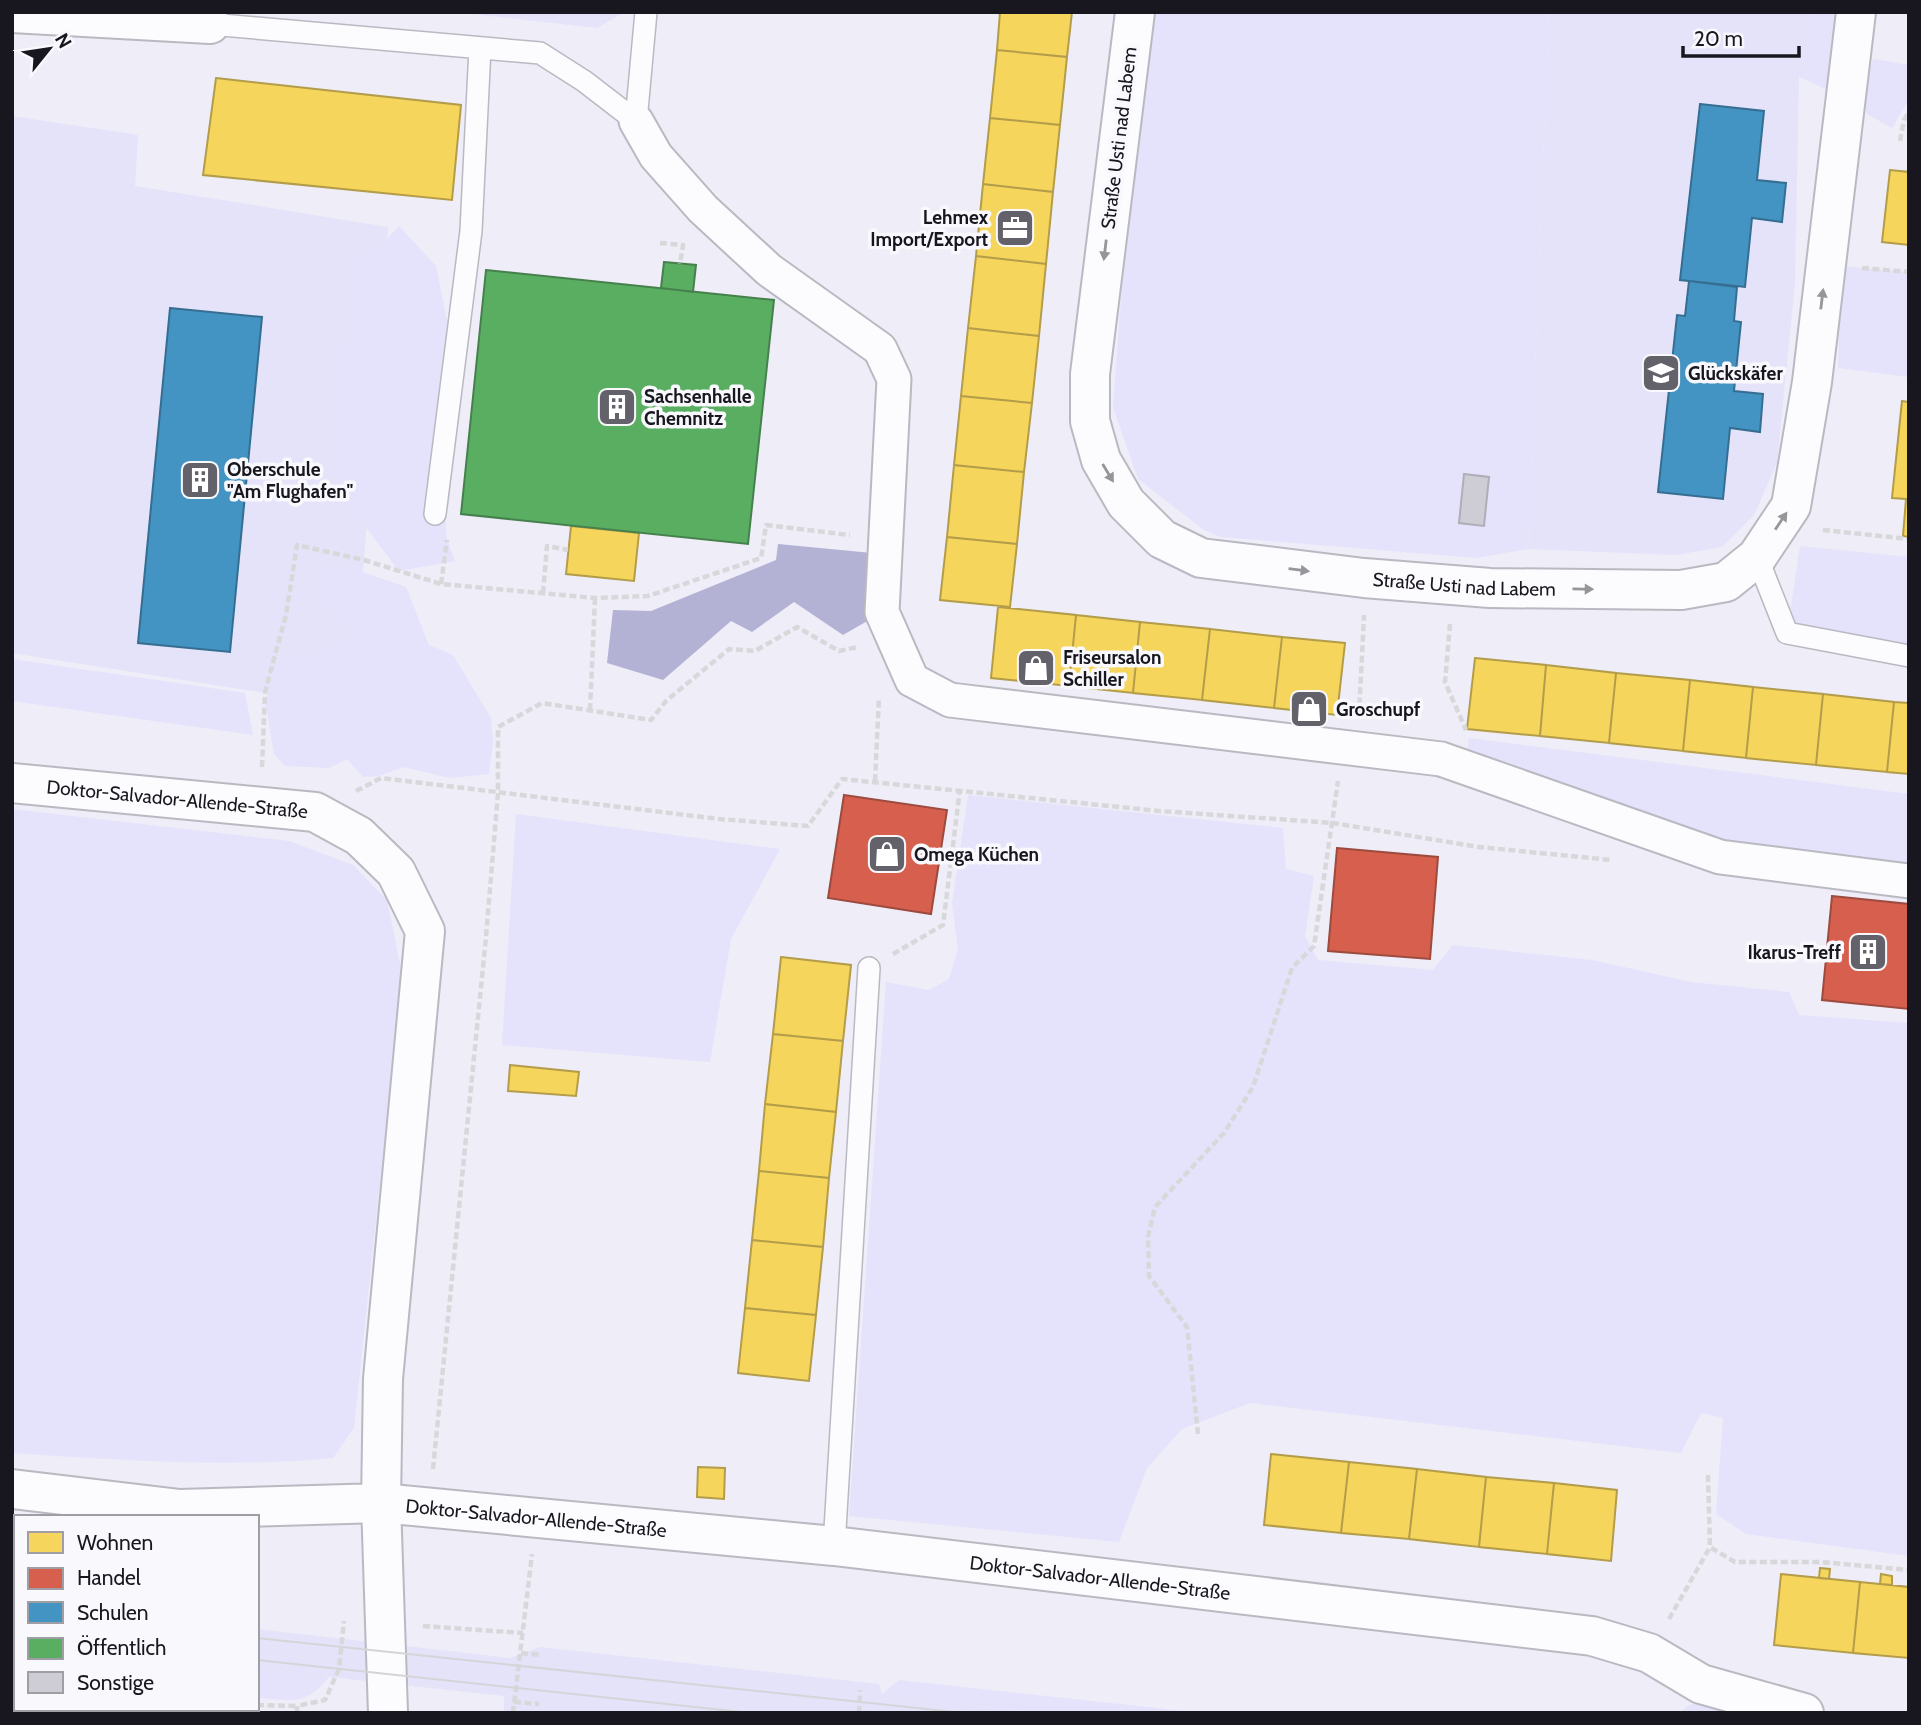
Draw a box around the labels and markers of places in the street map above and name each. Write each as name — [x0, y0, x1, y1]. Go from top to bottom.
place label: Lehmex Import/Export — [870, 206, 989, 251]
office icon: Lehmex Import/Export — [994, 207, 1036, 249]
school or university icon: Glückskäfer — [1640, 352, 1682, 394]
place label: Glückskäfer — [1688, 362, 1783, 385]
place label: Sachsenhalle Chemnitz — [644, 385, 752, 430]
building icon: Sachsenhalle Chemnitz — [596, 386, 638, 428]
place label: Oberschule "Am Flughafen" — [227, 458, 353, 503]
building icon: Oberschule "Am Flughafen" — [179, 459, 221, 501]
place label: Friseursalon Schiller — [1063, 646, 1161, 691]
shop icon: Friseursalon Schiller — [1015, 647, 1057, 689]
shop icon: Groschupf — [1288, 688, 1330, 730]
place label: Groschupf — [1336, 698, 1421, 721]
shop icon: Omega Küchen — [866, 833, 908, 875]
place label: Omega Küchen — [914, 843, 1039, 866]
building icon: Ikarus-Treff — [1847, 931, 1889, 973]
place label: Ikarus-Treff — [1747, 941, 1842, 964]

